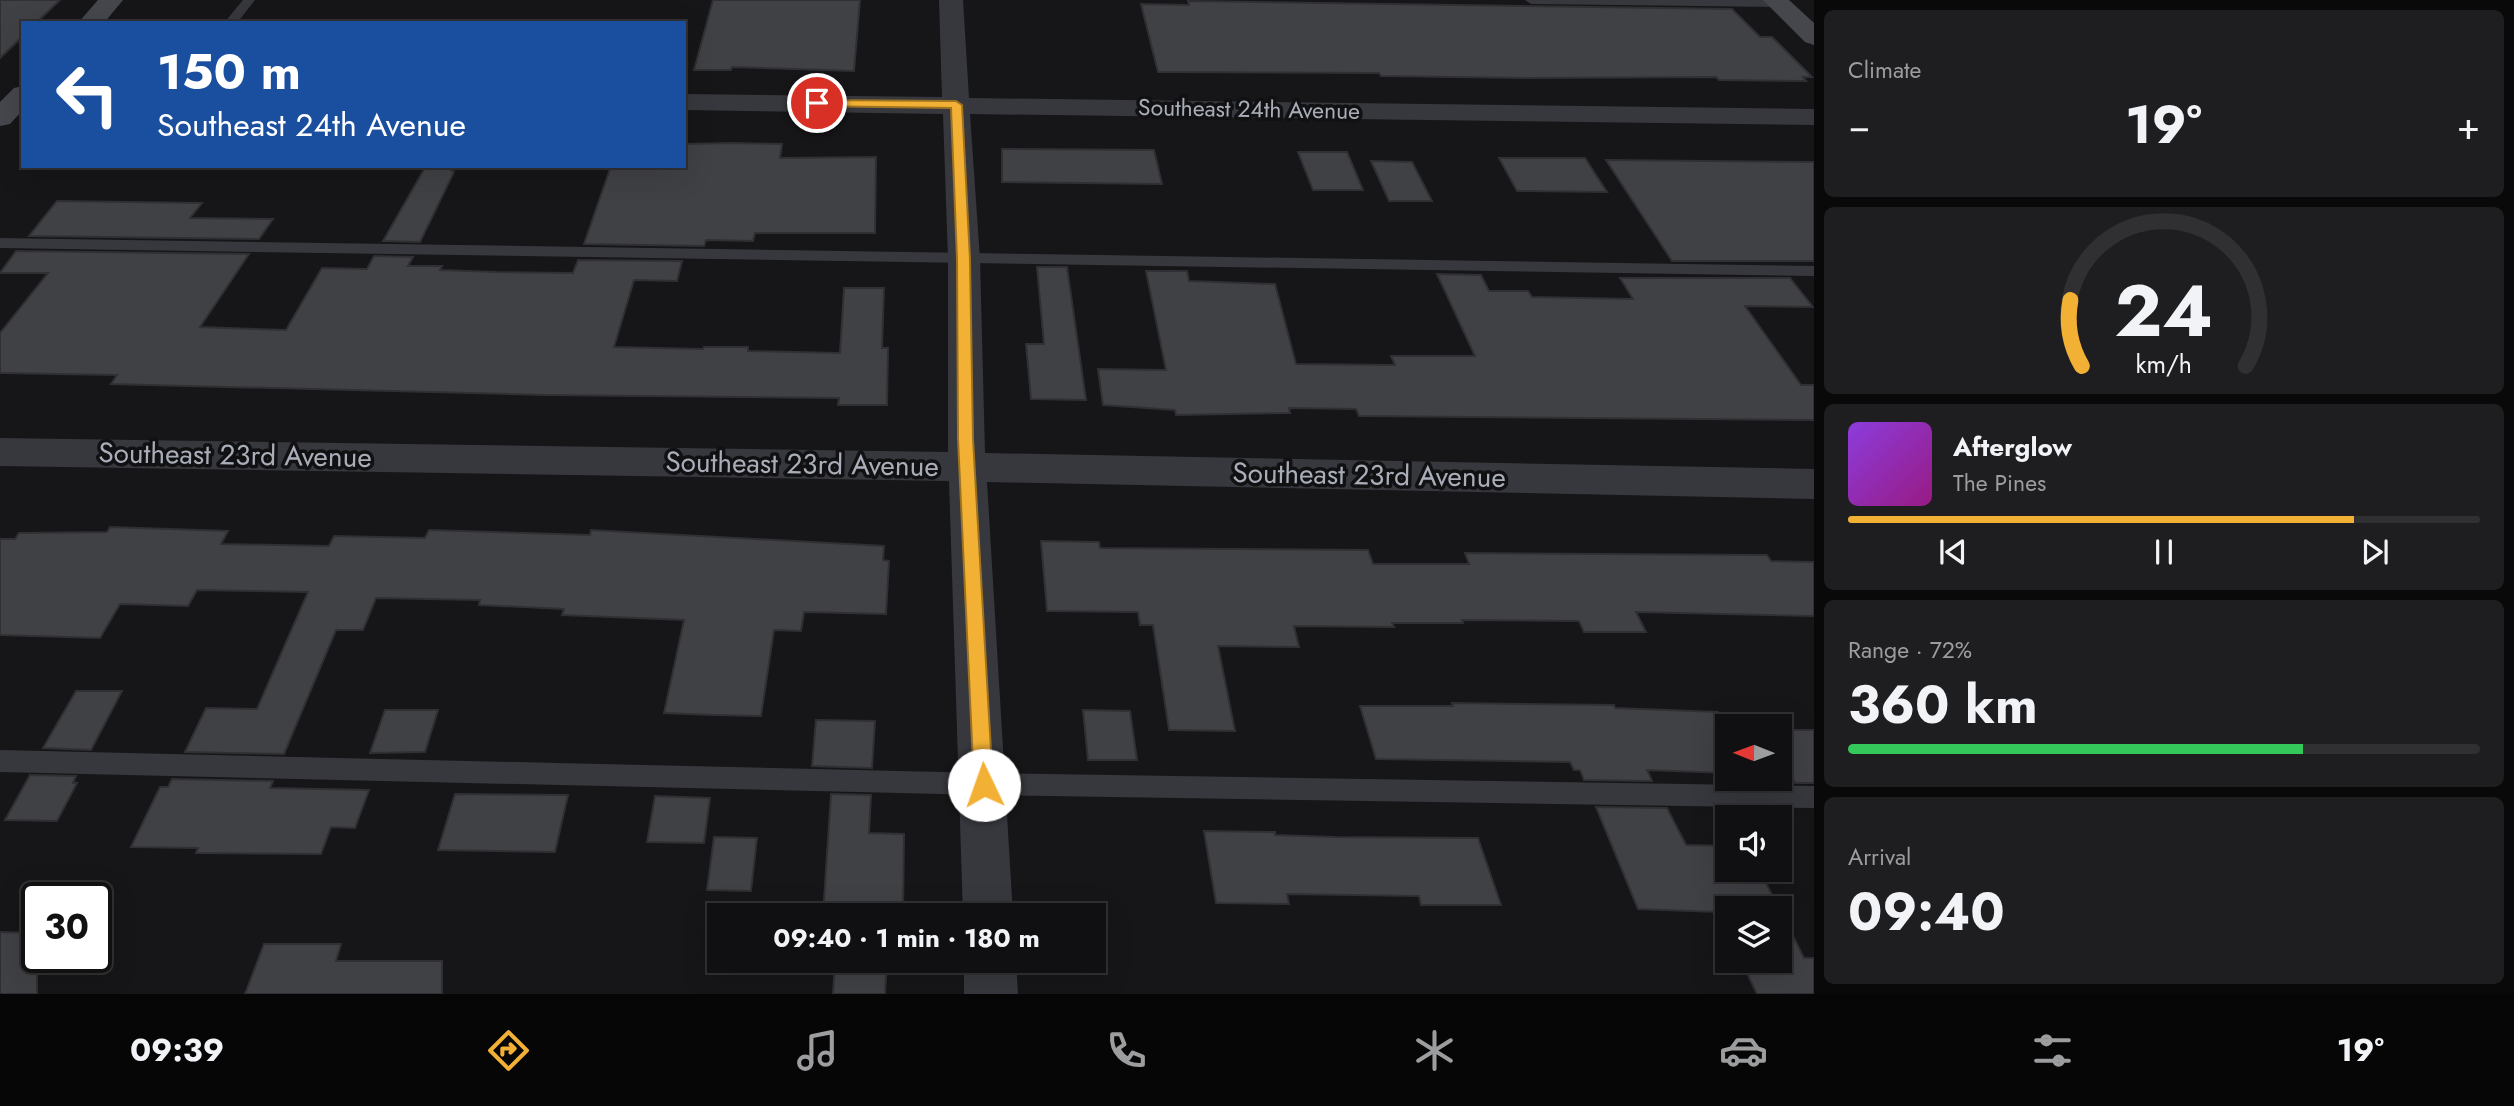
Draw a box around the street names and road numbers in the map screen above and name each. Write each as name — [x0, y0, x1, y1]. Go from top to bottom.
street label: Southeast 24th Avenue — [1138, 90, 1360, 128]
street label: Southeast 23rd Avenue — [98, 432, 372, 478]
street label: Southeast 23rd Avenue — [665, 441, 939, 487]
street label: Southeast 23rd Avenue — [1232, 452, 1506, 498]

